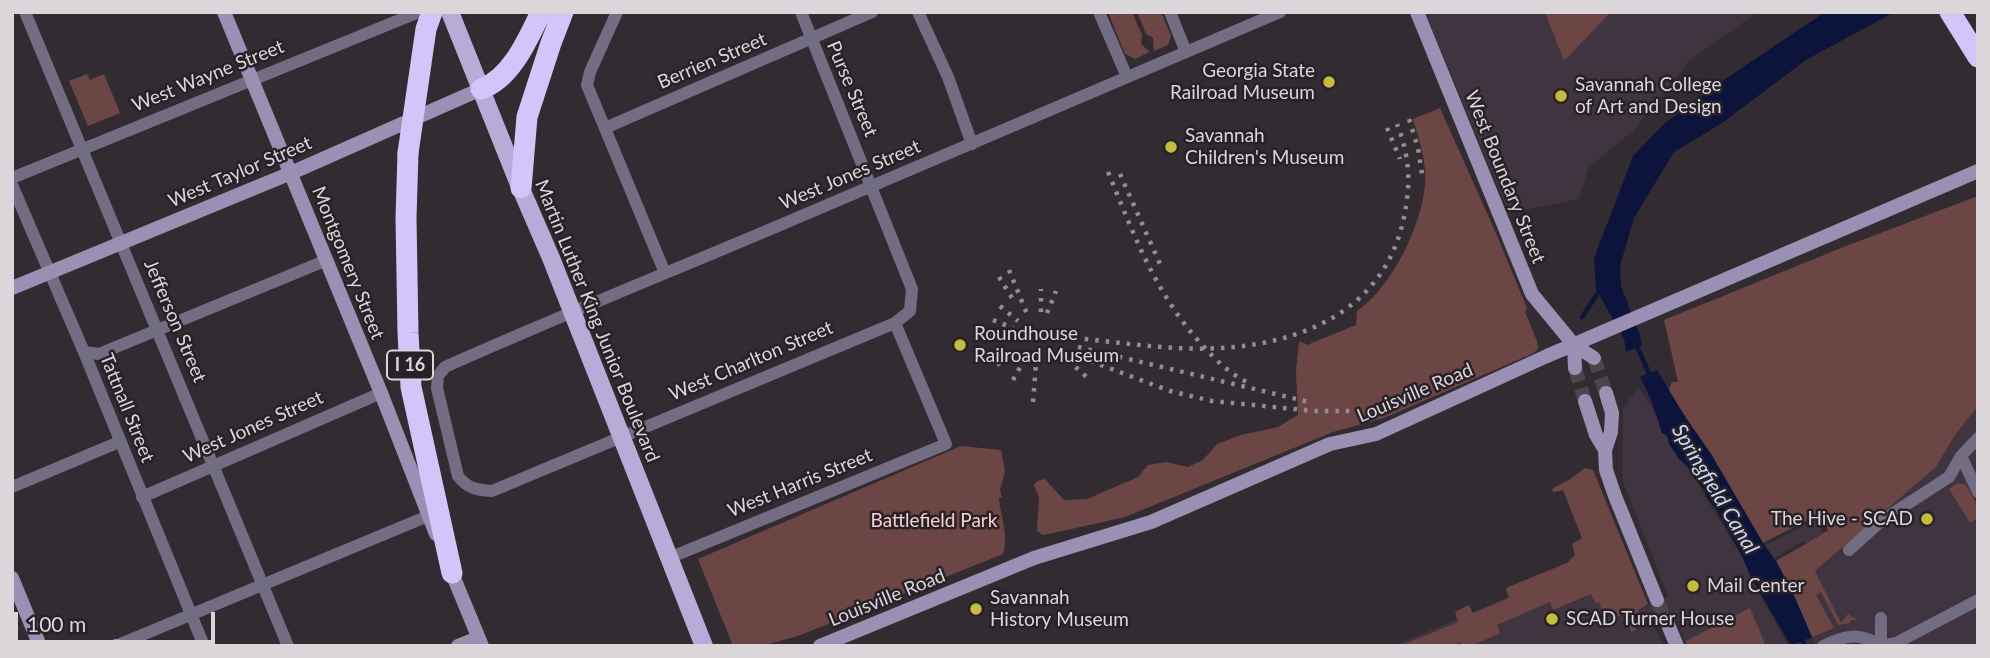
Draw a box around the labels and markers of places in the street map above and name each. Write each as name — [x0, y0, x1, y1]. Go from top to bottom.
place label: Georgia State Railroad Museum — [1170, 60, 1315, 104]
marker: Georgia State Railroad Museum — [1321, 74, 1337, 90]
place label: Savannah College of Art and Design — [1575, 74, 1722, 118]
marker: Savannah College of Art and Design — [1553, 88, 1569, 104]
place label: Savannah Children's Museum — [1185, 125, 1344, 169]
marker: Savannah Children's Museum — [1163, 139, 1179, 155]
place label: Roundhouse Railroad Museum — [974, 323, 1119, 367]
marker: Roundhouse Railroad Museum — [952, 337, 968, 353]
place label: The Hive - SCAD — [1771, 508, 1913, 530]
marker: The Hive - SCAD — [1919, 511, 1935, 527]
place label: Mail Center — [1707, 575, 1804, 597]
marker: Mail Center — [1685, 578, 1701, 594]
place label: Savannah History Museum — [990, 587, 1129, 631]
marker: Savannah History Museum — [968, 601, 984, 617]
place label: SCAD Turner House — [1566, 608, 1734, 630]
marker: SCAD Turner House — [1544, 611, 1560, 627]

